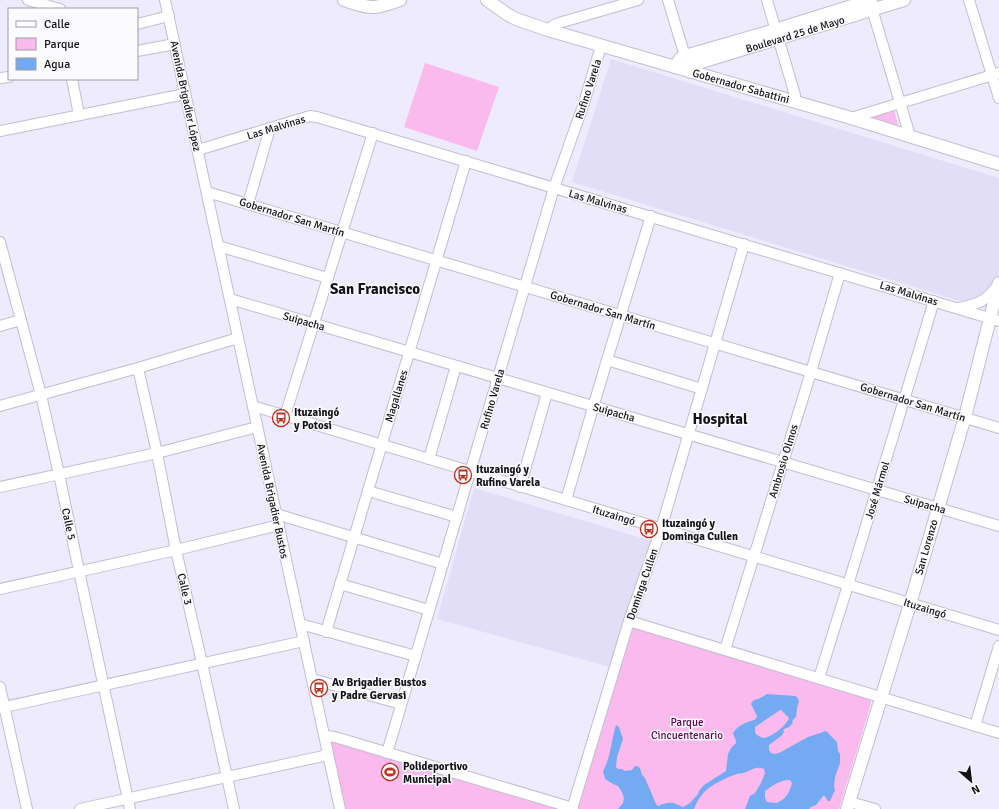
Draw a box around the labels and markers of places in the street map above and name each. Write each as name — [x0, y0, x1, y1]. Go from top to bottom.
place label: Ituzaingó y Potosi — [293, 406, 339, 432]
bus stop icon: Ituzaingó y Potosi — [271, 408, 291, 428]
place label: Ituzaingó y Rufino Varela — [476, 463, 541, 489]
bus stop icon: Ituzaingó y Rufino Varela — [453, 465, 473, 485]
place label: Ituzaingó y Dominga Cullen — [662, 517, 738, 543]
bus stop icon: Ituzaingó y Dominga Cullen — [639, 519, 659, 539]
place label: Av Brigadier Bustos y Padre Gervasi — [331, 676, 426, 702]
bus stop icon: Av Brigadier Bustos y Padre Gervasi — [309, 678, 329, 698]
place label: Polideportivo Municipal — [403, 760, 468, 786]
sports icon: Polideportivo Municipal — [380, 762, 400, 782]

